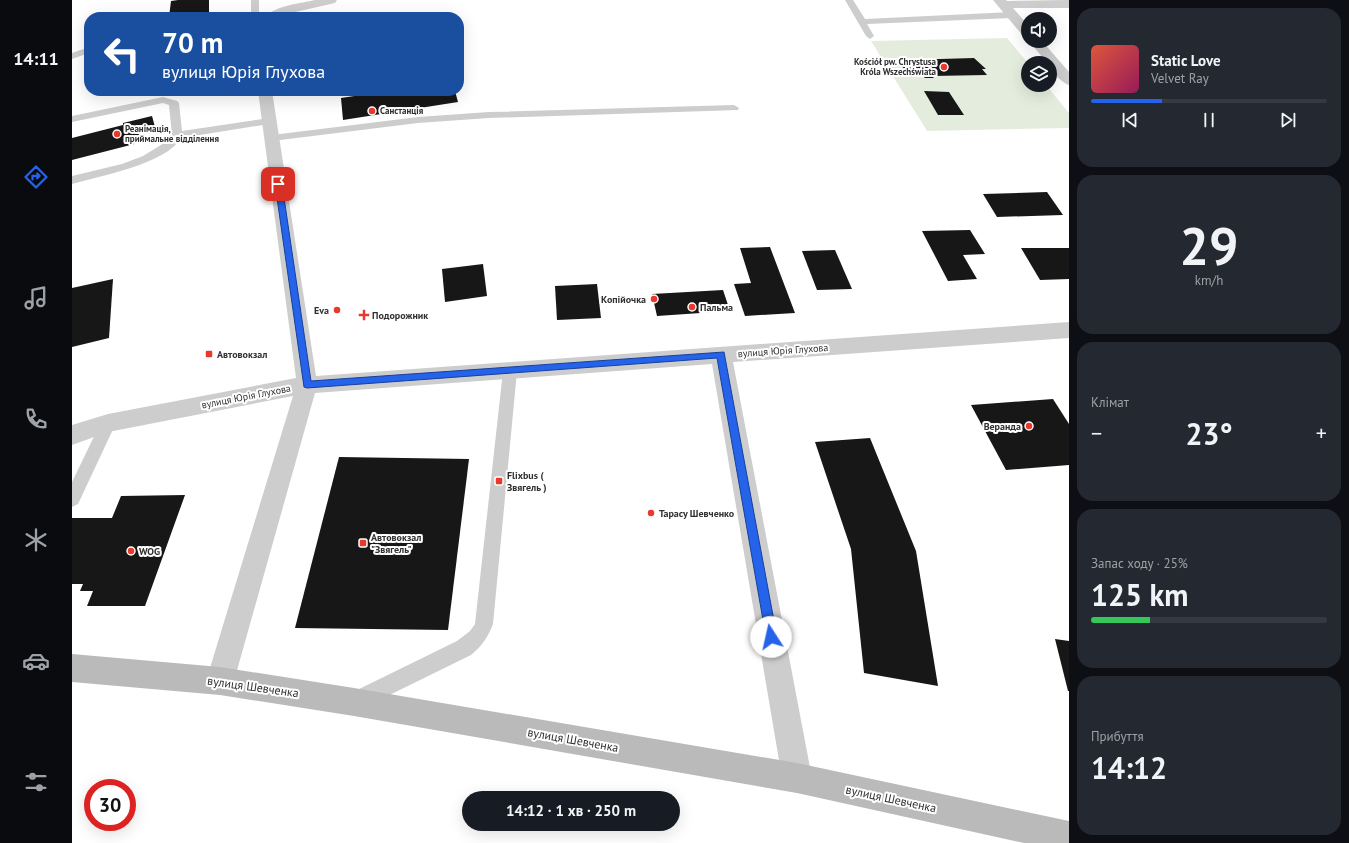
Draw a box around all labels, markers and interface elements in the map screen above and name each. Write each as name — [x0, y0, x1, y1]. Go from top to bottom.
map controls — [1021, 12, 1057, 92]
button: sound — [1021, 12, 1057, 48]
text: 70 m — [162, 24, 223, 61]
icon: left — [96, 28, 148, 80]
text: 14:11 — [13, 47, 59, 70]
text: Static Love — [1151, 51, 1221, 70]
place label: Kościół pw. Chrystusa Króla Wszechświata — [854, 56, 937, 77]
button: layers — [1021, 56, 1057, 92]
text: вулиця Юрія Глухова — [162, 60, 325, 83]
marker: Kościół pw. Chrystusa Króla Wszechświata — [939, 62, 949, 72]
text: Velvet Ray — [1151, 70, 1209, 87]
place label: Санстанція — [380, 105, 424, 116]
marker: Санстанція — [367, 106, 377, 116]
icon: previous — [1119, 109, 1141, 131]
icon: pause — [1198, 109, 1220, 131]
icon: next — [1277, 109, 1299, 131]
place label: Реанімація, приймальне відділення — [125, 123, 219, 144]
marker: Реанімація, приймальне відділення — [112, 129, 122, 139]
icon: directions — [22, 163, 50, 191]
pin — [261, 167, 295, 201]
icon: arrive — [267, 173, 289, 195]
text: 29 — [1180, 212, 1238, 279]
text: km/h — [1195, 272, 1223, 289]
icon: music — [22, 284, 50, 312]
place label: Копійочка — [601, 293, 646, 306]
marker: Копійочка — [649, 294, 659, 304]
place label: Пальма — [700, 301, 733, 314]
marker: Пальма — [687, 302, 697, 312]
place label: Eva — [314, 304, 329, 317]
marker: Eva — [332, 305, 342, 315]
place label: Подорожник — [372, 309, 428, 322]
marker: Подорожник — [359, 310, 369, 320]
street label: вулиця Юрія Глухова — [737, 341, 829, 360]
place label: Автовокзал — [217, 348, 267, 361]
marker: Автовокзал — [204, 349, 214, 359]
street label: вулиця Юрія Глухова — [200, 381, 292, 412]
text: Клімат — [1091, 394, 1129, 411]
icon: phone — [22, 405, 50, 433]
text: 23° — [1185, 414, 1233, 453]
text: − — [1091, 419, 1102, 447]
text: + — [1316, 419, 1327, 447]
place label: Веранда — [984, 420, 1021, 433]
marker: Веранда — [1024, 421, 1034, 431]
place label: Flixbus ( Звягель ) — [507, 469, 547, 494]
marker: Flixbus ( Звягель ) — [494, 476, 504, 486]
place label: Тарасу Шевченко — [659, 507, 735, 520]
marker: Тарасу Шевченко — [646, 508, 656, 518]
icon: climate — [22, 526, 50, 554]
place label: Автовокзал "Звягель" — [371, 531, 421, 556]
marker: Автовокзал "Звягель" — [358, 538, 368, 548]
place label: WOG — [139, 545, 160, 558]
marker: WOG — [126, 546, 136, 556]
text: Запас ходу · 25% — [1091, 555, 1188, 572]
text: 125 km — [1091, 575, 1189, 614]
position arrow — [750, 616, 792, 658]
icon: car — [22, 647, 50, 675]
street label: вулиця Шевченка — [206, 673, 300, 700]
street label: вулиця Шевченка — [526, 724, 620, 755]
text: Прибуття — [1091, 728, 1144, 745]
text: 14:12 — [1091, 748, 1167, 787]
icon: filters — [22, 768, 50, 796]
speed limit sign: 30 — [84, 779, 136, 831]
street label: вулиця Шевченка — [844, 782, 938, 815]
text: 14:12 · 1 хв · 250 m — [506, 801, 636, 820]

